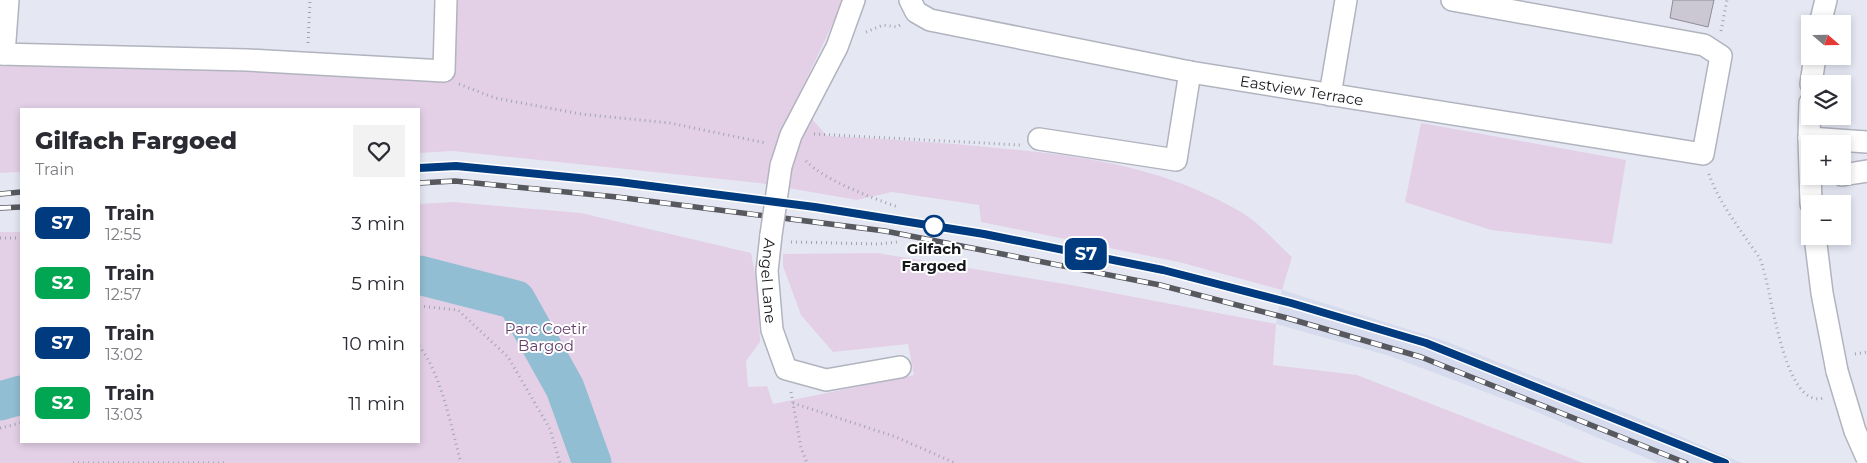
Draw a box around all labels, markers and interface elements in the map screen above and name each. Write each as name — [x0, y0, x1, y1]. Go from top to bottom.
north arrow — [1801, 15, 1851, 65]
map controls — [1801, 15, 1851, 245]
street label: Eastview Terrace — [1239, 71, 1365, 109]
button: layers — [1801, 75, 1851, 125]
button: heart — [353, 125, 405, 177]
text: Gilfach Fargoed — [35, 126, 237, 155]
button: + — [1801, 135, 1851, 185]
text: Train — [35, 160, 74, 179]
button: − — [1801, 195, 1851, 245]
text: Train — [105, 202, 155, 225]
text: S7 — [51, 212, 74, 234]
text: 3 min — [351, 212, 405, 235]
marker: Gilfach Fargoed — [923, 215, 945, 237]
text: 12:55 — [105, 225, 141, 244]
street label: Angel Lane — [757, 237, 781, 324]
line badge: S7 — [1064, 238, 1108, 270]
place label: Gilfach Fargoed — [901, 239, 967, 275]
text: S7 — [1075, 243, 1097, 265]
text: Train — [105, 262, 155, 285]
text: S2 — [51, 272, 74, 294]
text: 5 min — [351, 272, 405, 295]
text: 12:57 — [105, 285, 142, 304]
park label: Parc Coetir Bargod — [505, 319, 587, 355]
text: Train — [105, 322, 155, 345]
text: S7 — [51, 332, 74, 354]
text: 10 min — [342, 332, 405, 355]
text: 13:02 — [105, 345, 143, 364]
text: Train — [105, 382, 155, 405]
text: S2 — [51, 392, 74, 414]
text: 11 min — [348, 392, 405, 415]
text: 13:03 — [105, 405, 143, 424]

